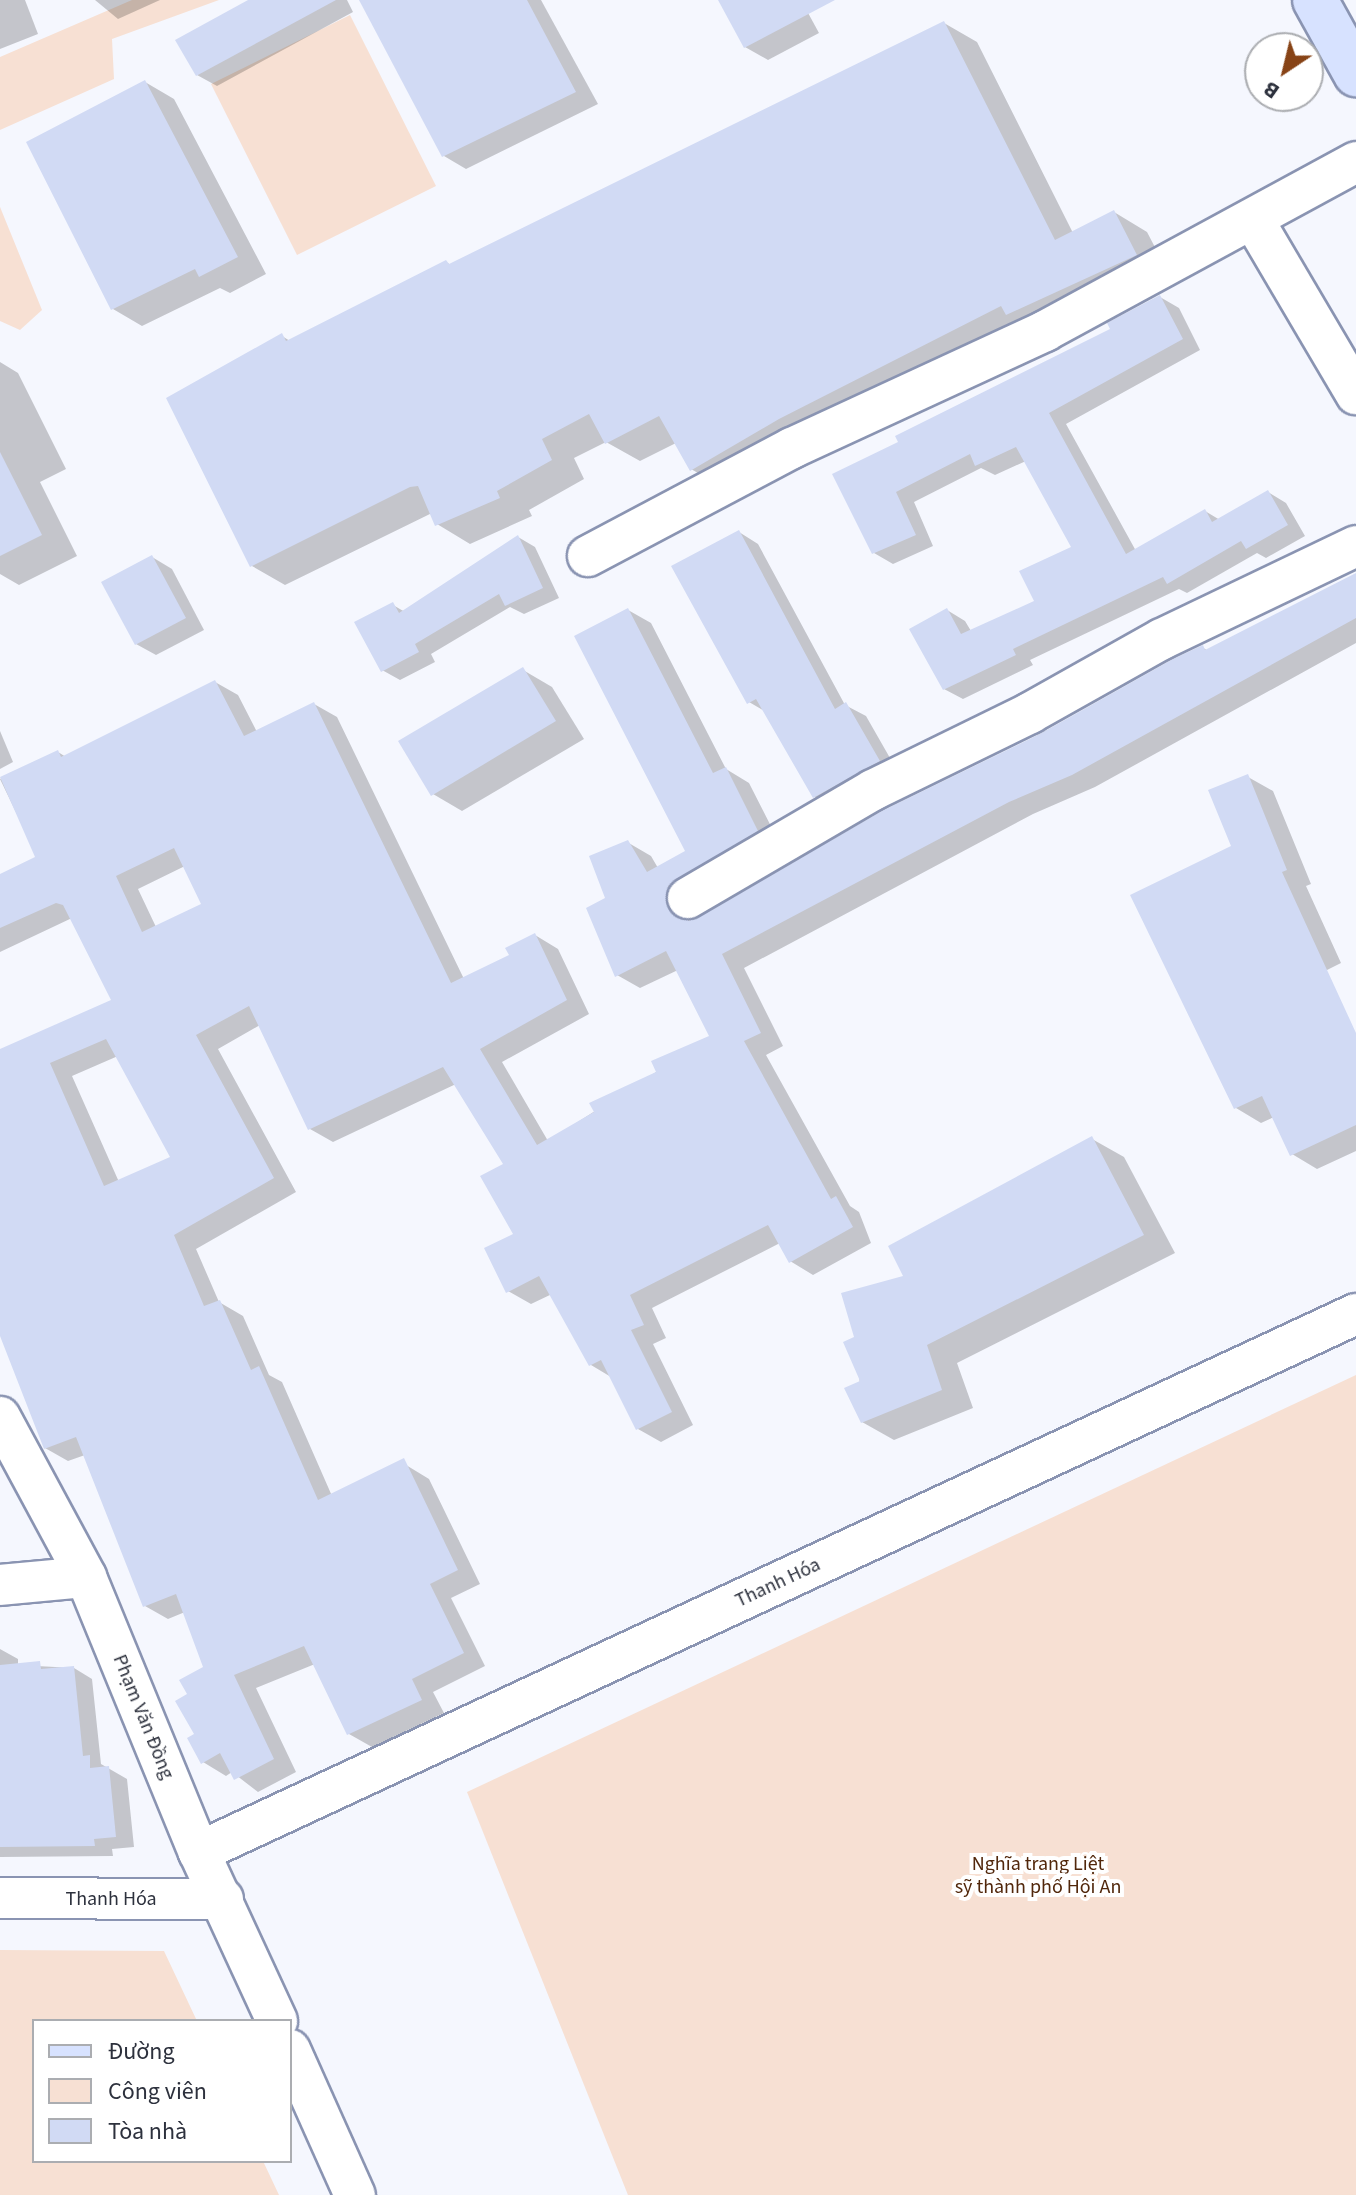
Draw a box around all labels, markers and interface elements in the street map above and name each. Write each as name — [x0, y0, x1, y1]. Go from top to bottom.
north arrow — [1244, 32, 1324, 112]
text: B — [1257, 73, 1286, 107]
street label: Thanh Hóa — [732, 1553, 824, 1613]
street label: Phạm Văn Đồng — [107, 1651, 179, 1783]
park label: Nghĩa trang Liệt sỹ thành phố Hội An — [955, 1853, 1121, 1900]
street label: Thanh Hóa — [65, 1887, 157, 1911]
legend — [32, 2019, 292, 2163]
text: Đường — [108, 2034, 175, 2069]
text: Công viên — [108, 2074, 207, 2109]
text: Tòa nhà — [108, 2114, 187, 2149]

